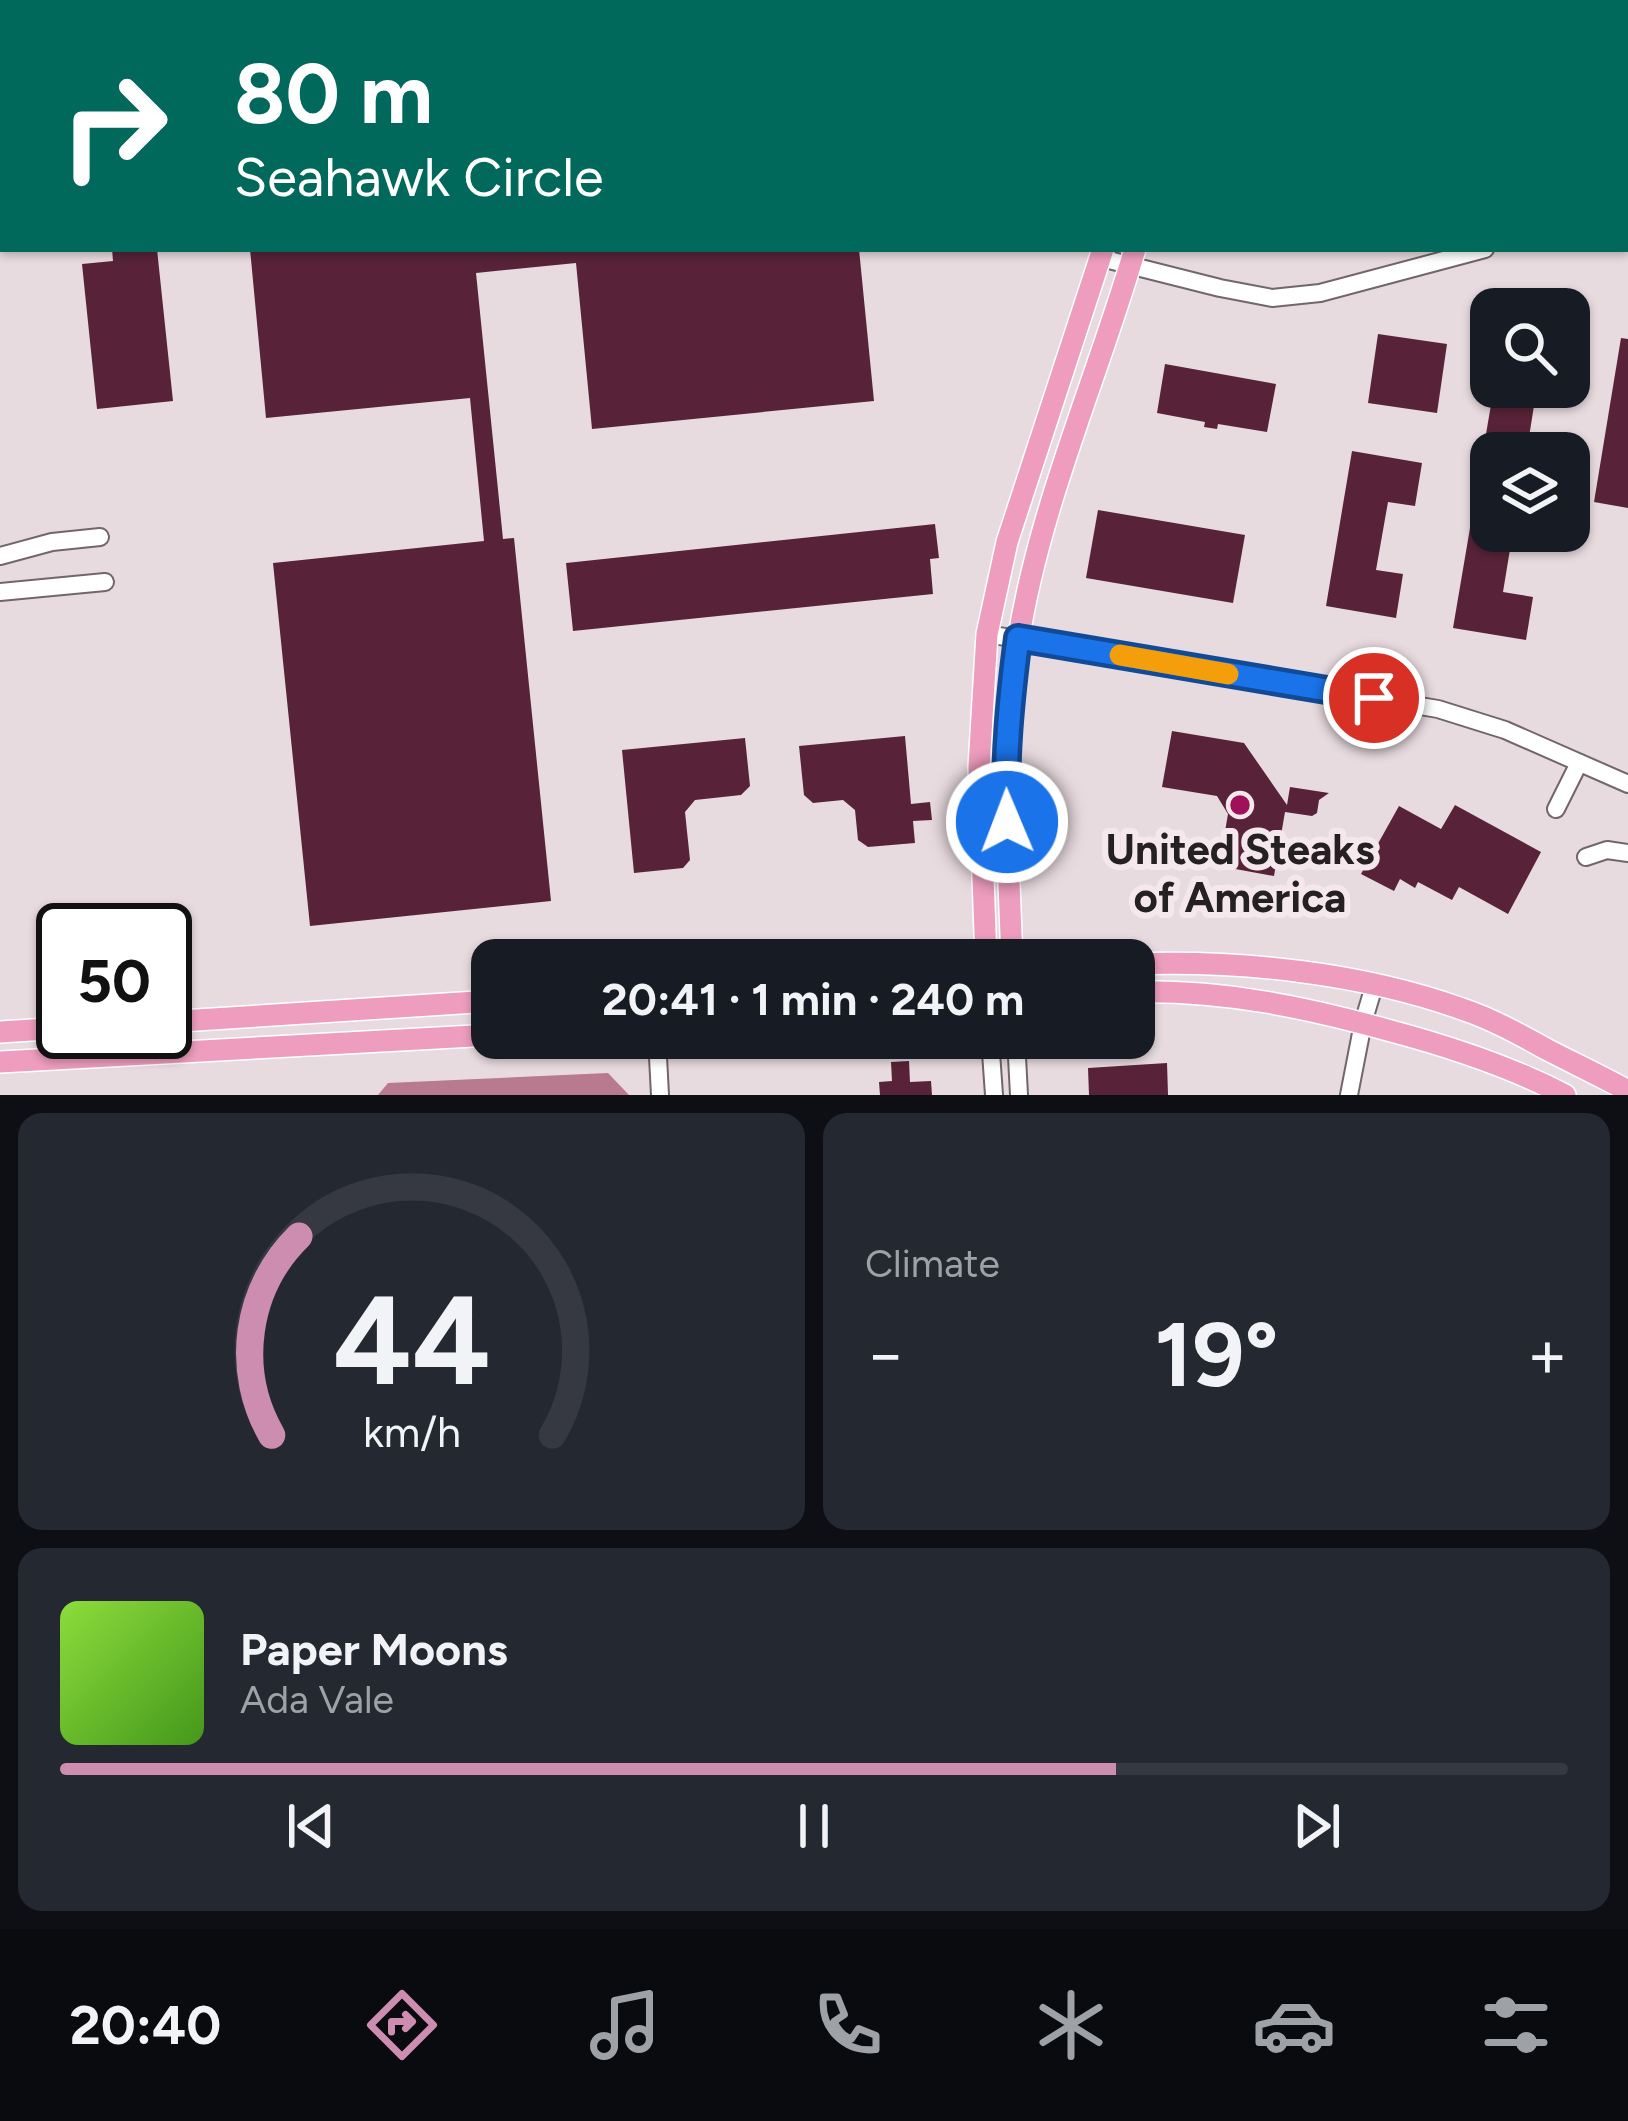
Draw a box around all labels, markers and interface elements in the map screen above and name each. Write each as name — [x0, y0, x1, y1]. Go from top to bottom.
text: 80 m — [234, 43, 433, 144]
icon: right — [36, 48, 192, 204]
text: Seahawk Circle — [234, 145, 604, 210]
map controls — [1470, 288, 1590, 552]
button: search — [1470, 288, 1590, 408]
button: layers — [1470, 432, 1590, 552]
pin — [1323, 647, 1425, 749]
icon: arrive — [1341, 665, 1407, 731]
position arrow — [944, 759, 1070, 885]
marker: United Steaks of America — [1227, 792, 1253, 818]
place label: United Steaks of America — [1105, 824, 1375, 923]
speed limit sign: 50 — [36, 903, 192, 1059]
text: 20:41 · 1 min · 240 m — [602, 972, 1024, 1026]
text: Climate — [865, 1240, 1000, 1287]
text: 44 — [332, 1265, 490, 1415]
text: 19° — [1154, 1300, 1279, 1409]
text: − — [865, 1314, 906, 1394]
text: + — [1527, 1314, 1568, 1394]
text: km/h — [363, 1405, 460, 1457]
text: Paper Moons — [240, 1622, 508, 1676]
text: Ada Vale — [240, 1676, 394, 1723]
icon: previous — [278, 1793, 344, 1859]
icon: pause — [781, 1793, 847, 1859]
icon: next — [1284, 1793, 1350, 1859]
icon: directions — [360, 1983, 444, 2067]
icon: music — [583, 1983, 667, 2067]
icon: phone — [806, 1983, 890, 2067]
icon: climate — [1029, 1983, 1113, 2067]
icon: car — [1252, 1983, 1336, 2067]
icon: filters — [1474, 1983, 1558, 2067]
text: 20:40 — [69, 1993, 221, 2058]

